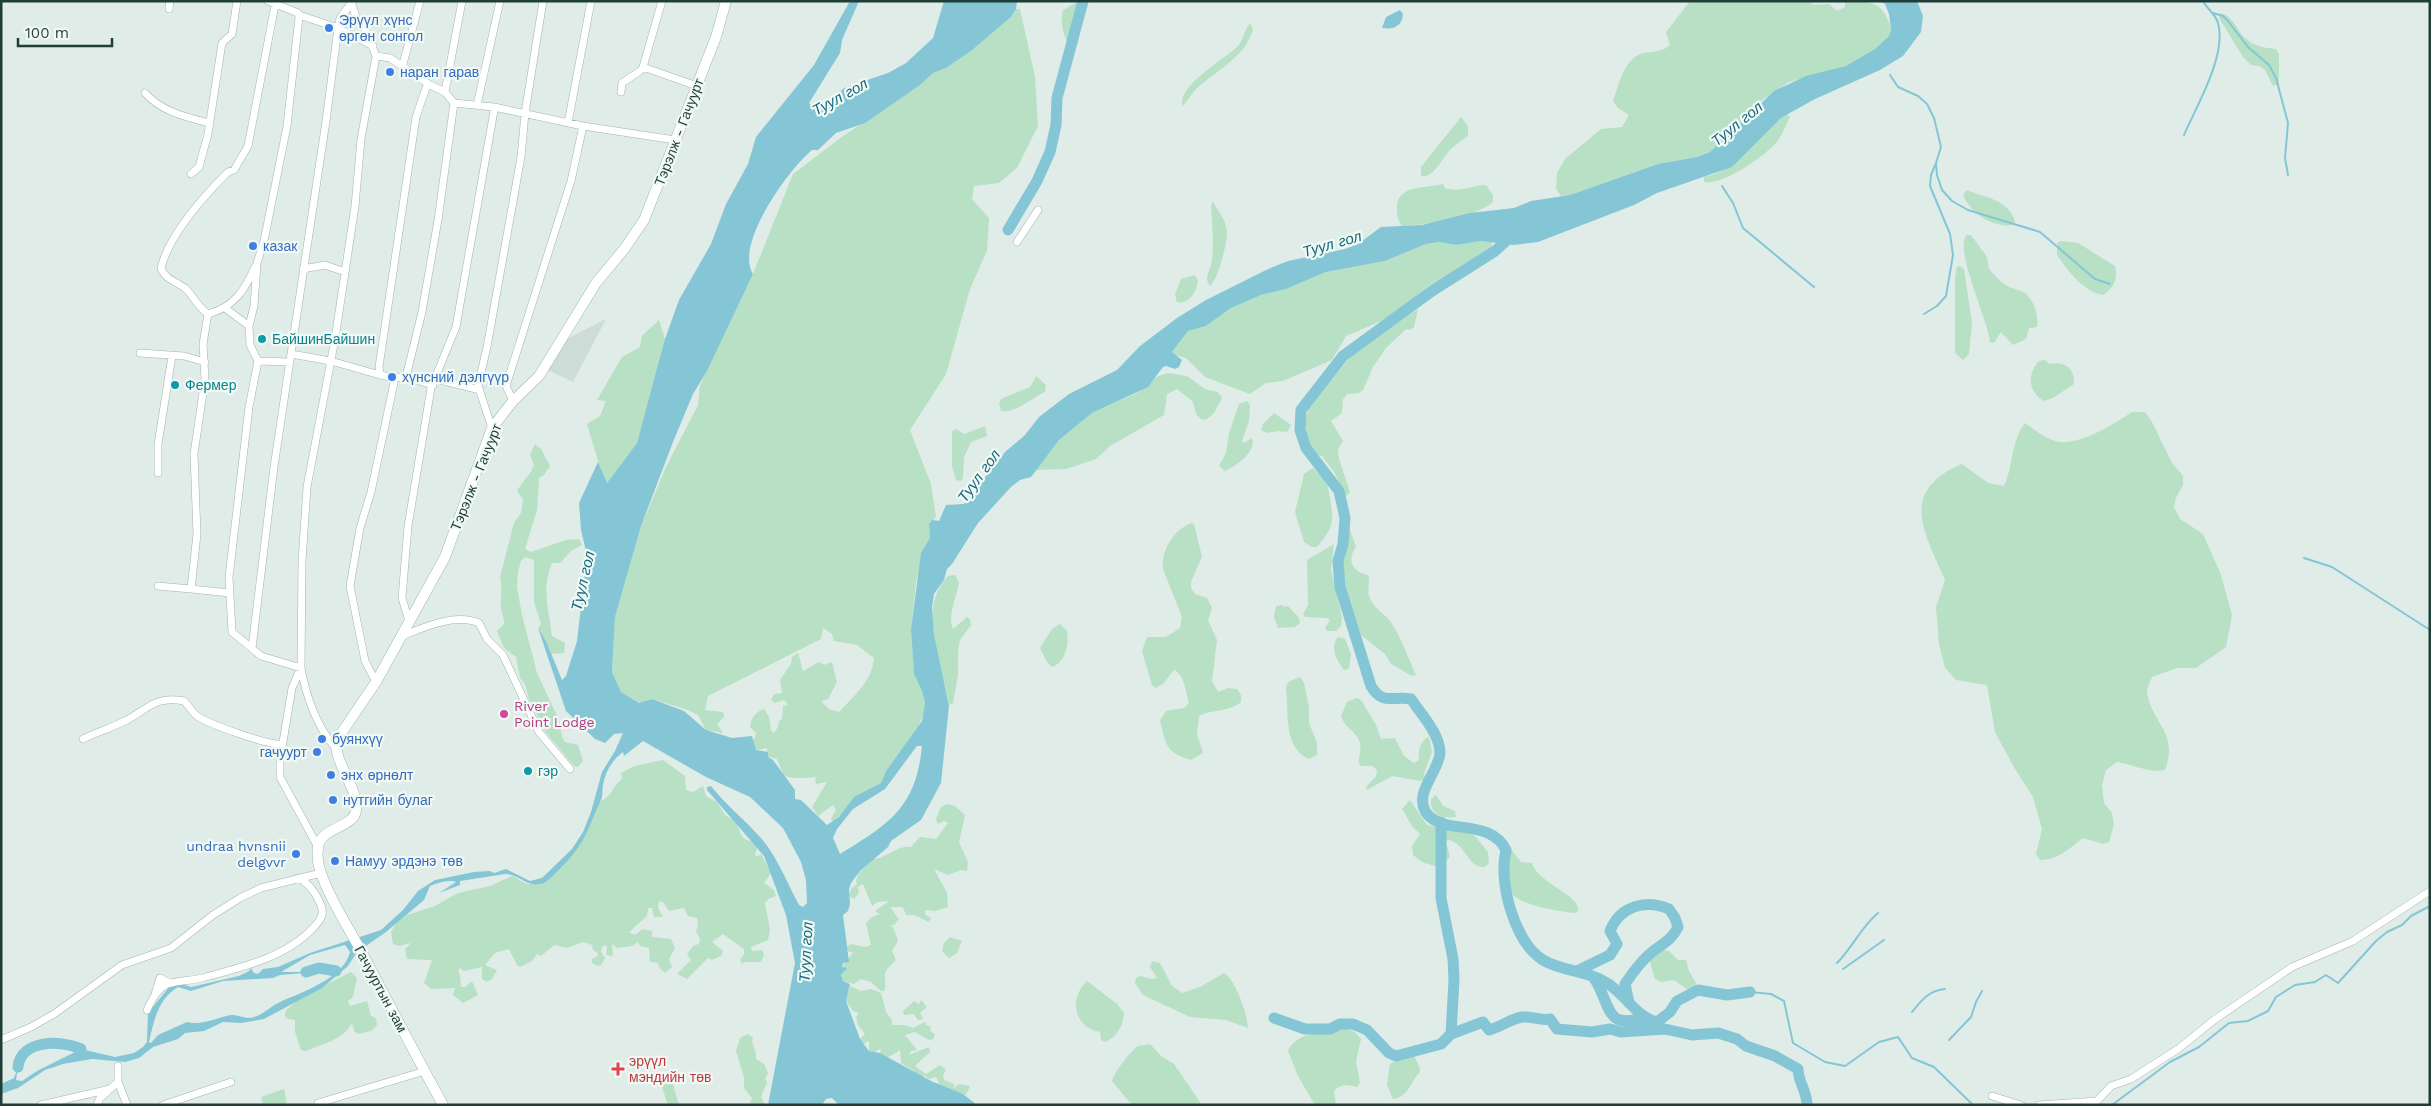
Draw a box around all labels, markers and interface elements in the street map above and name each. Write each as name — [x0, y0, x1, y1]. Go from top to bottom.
place label: Эрүүл хүнс өргөн сонгол — [339, 12, 423, 44]
scale bar — [18, 15, 111, 47]
marker: Эрүүл хүнс өргөн сонгол — [323, 22, 335, 34]
text: 100 m — [25, 24, 69, 42]
place label: наран гарав — [400, 64, 479, 80]
marker: наран гарав — [384, 66, 396, 78]
water label: Туул гол — [809, 74, 871, 120]
street label: Тэрэлж - Гачуурт — [651, 75, 707, 188]
water label: Туул гол — [1708, 98, 1767, 150]
water label: Туул гол — [1300, 227, 1364, 261]
place label: казак — [263, 238, 298, 254]
marker: казак — [247, 240, 259, 252]
place label: БайшинБайшин — [272, 331, 375, 347]
marker: БайшинБайшин — [256, 333, 268, 345]
place label: хүнсний дэлгүүр — [402, 369, 509, 385]
marker: хүнсний дэлгүүр — [386, 371, 398, 383]
place label: Фермер — [185, 377, 237, 393]
marker: Фермер — [169, 379, 181, 391]
street label: Тэрэлж - Гачуурт — [447, 421, 505, 533]
water label: Туул гол — [954, 446, 1004, 506]
water label: Туул гол — [567, 549, 599, 613]
place label: River Point Lodge — [514, 698, 595, 730]
marker: River Point Lodge — [498, 708, 510, 720]
place label: буянхүү — [332, 731, 383, 747]
marker: буянхүү — [316, 733, 328, 745]
place label: гачуурт — [260, 744, 308, 760]
marker: гачуурт — [311, 746, 323, 758]
place label: гэр — [538, 763, 558, 779]
marker: гэр — [522, 765, 534, 777]
place label: энх өрнөлт — [341, 767, 414, 783]
marker: энх өрнөлт — [325, 769, 337, 781]
place label: нутгийн булаг — [343, 792, 433, 808]
marker: нутгийн булаг — [327, 794, 339, 806]
place label: undraa hvnsnii delgvvr — [186, 838, 286, 870]
marker: undraa hvnsnii delgvvr — [290, 848, 302, 860]
place label: Намуу эрдэнэ төв — [345, 853, 463, 869]
marker: Намуу эрдэнэ төв — [329, 855, 341, 867]
water label: Туул гол — [795, 921, 817, 983]
street label: Гачууртын зам — [351, 943, 411, 1035]
place label: эрүүл мэндийн төв — [629, 1053, 711, 1085]
marker: эрүүл мэндийн төв — [611, 1062, 625, 1076]

